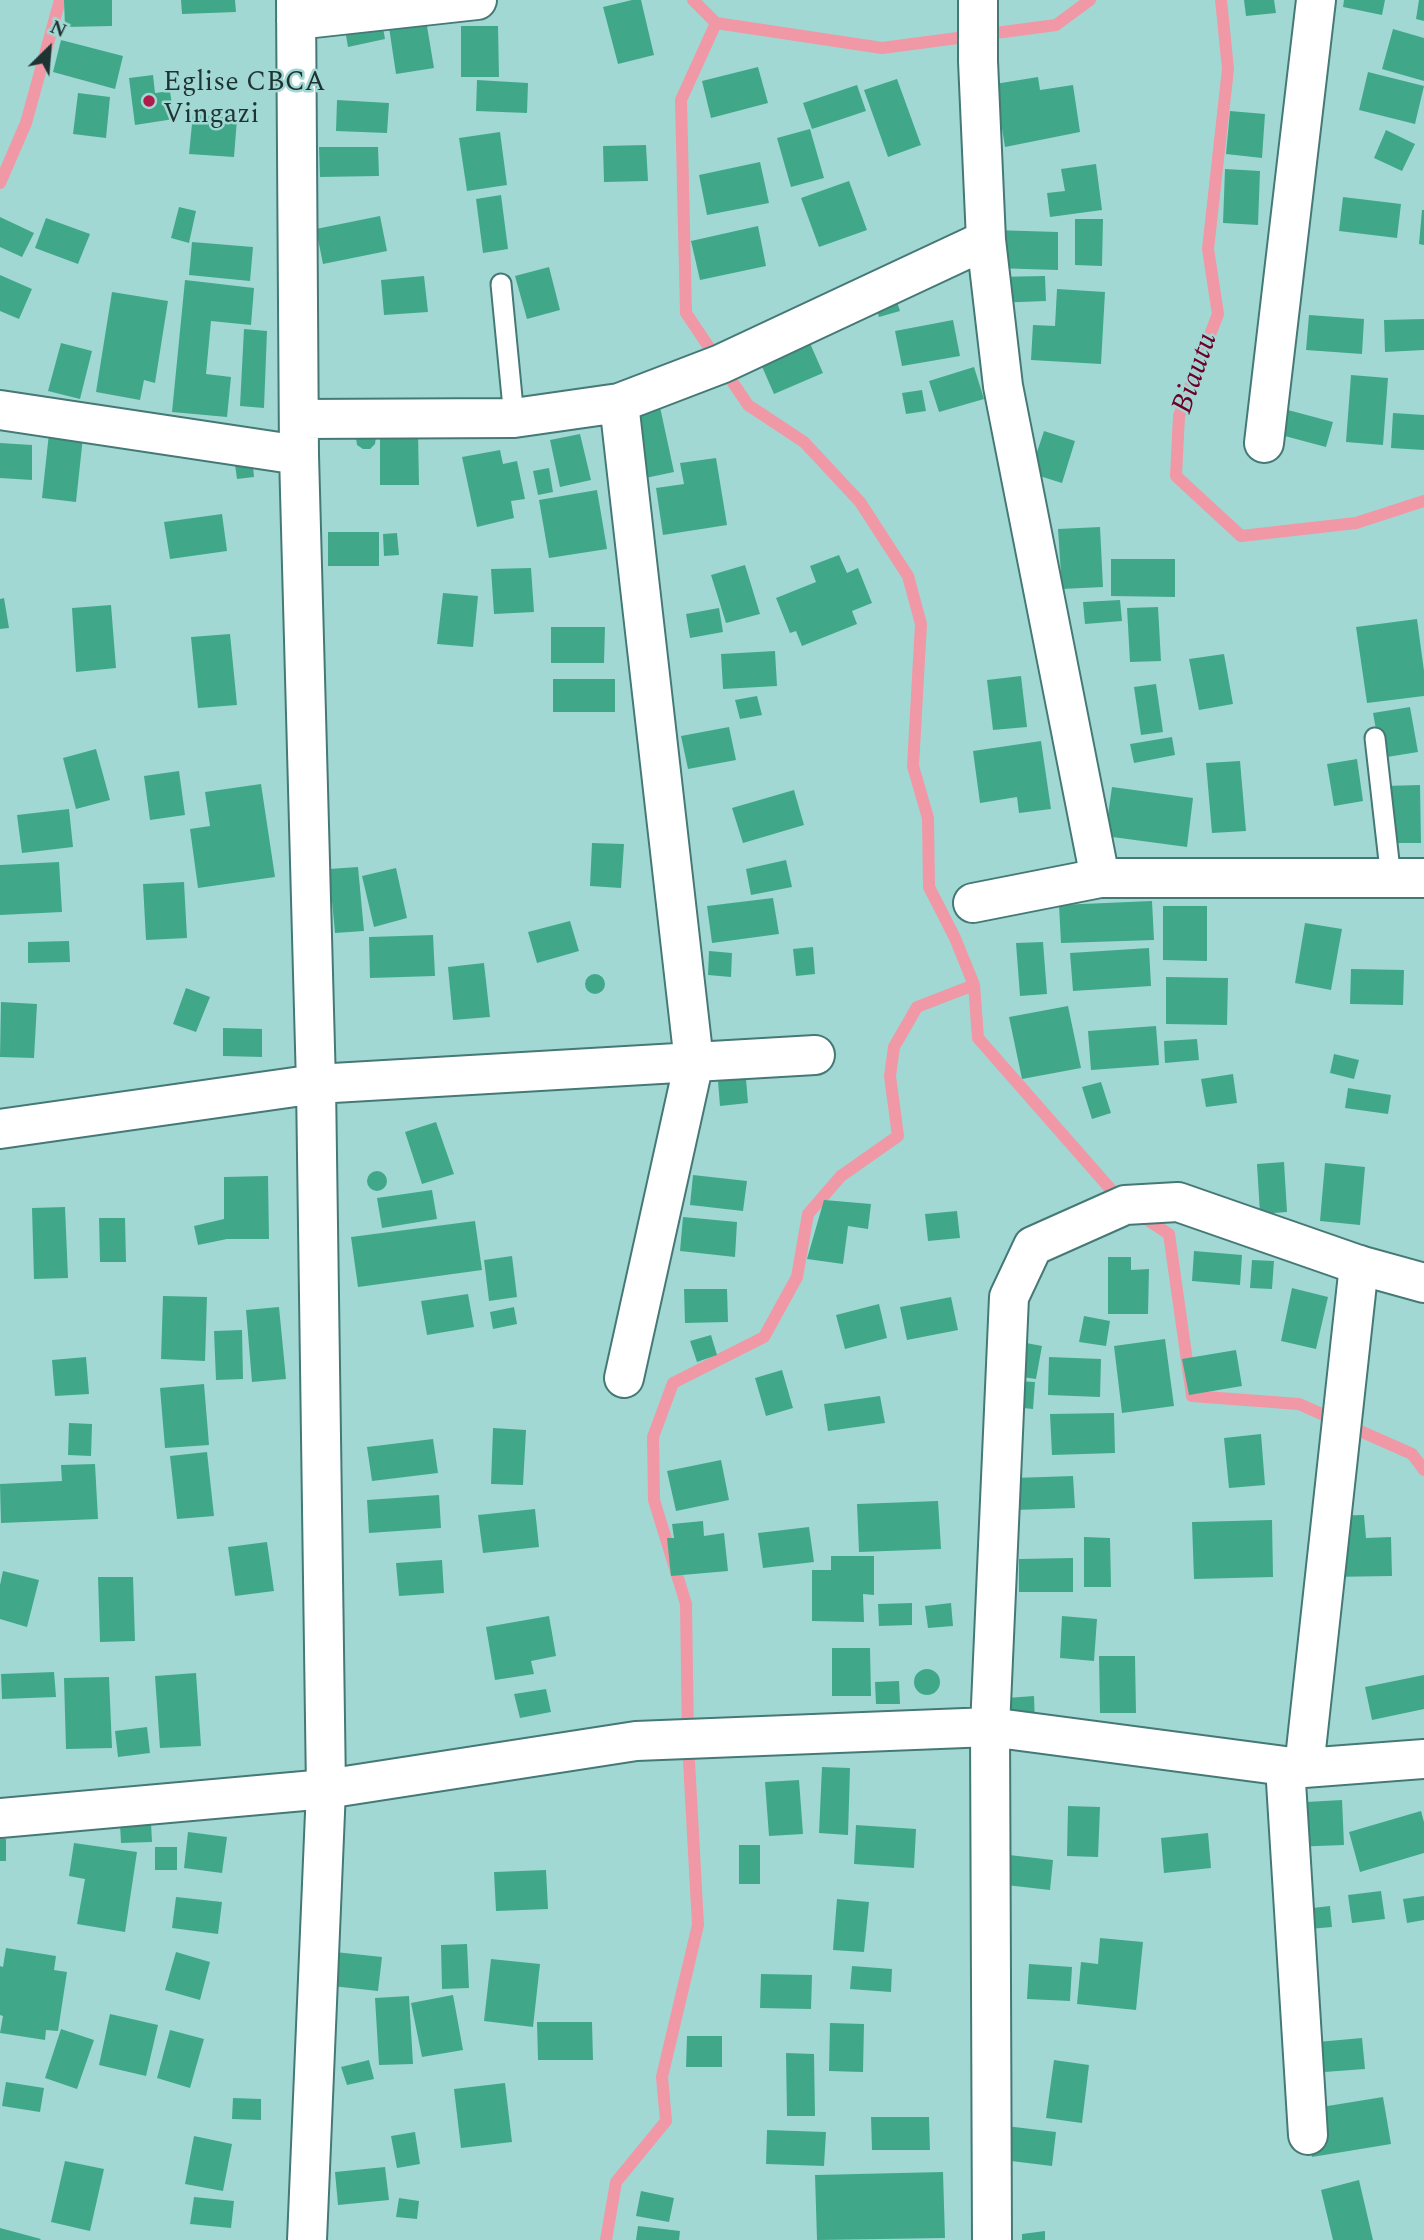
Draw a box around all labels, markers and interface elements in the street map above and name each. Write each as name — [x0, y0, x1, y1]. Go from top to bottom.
text: N — [45, 13, 71, 46]
north arrow — [14, 14, 84, 84]
place label: Eglise CBCA Vingazi — [163, 68, 325, 134]
marker: Eglise CBCA Vingazi — [141, 93, 157, 109]
water label: Biautu — [1166, 329, 1228, 419]

